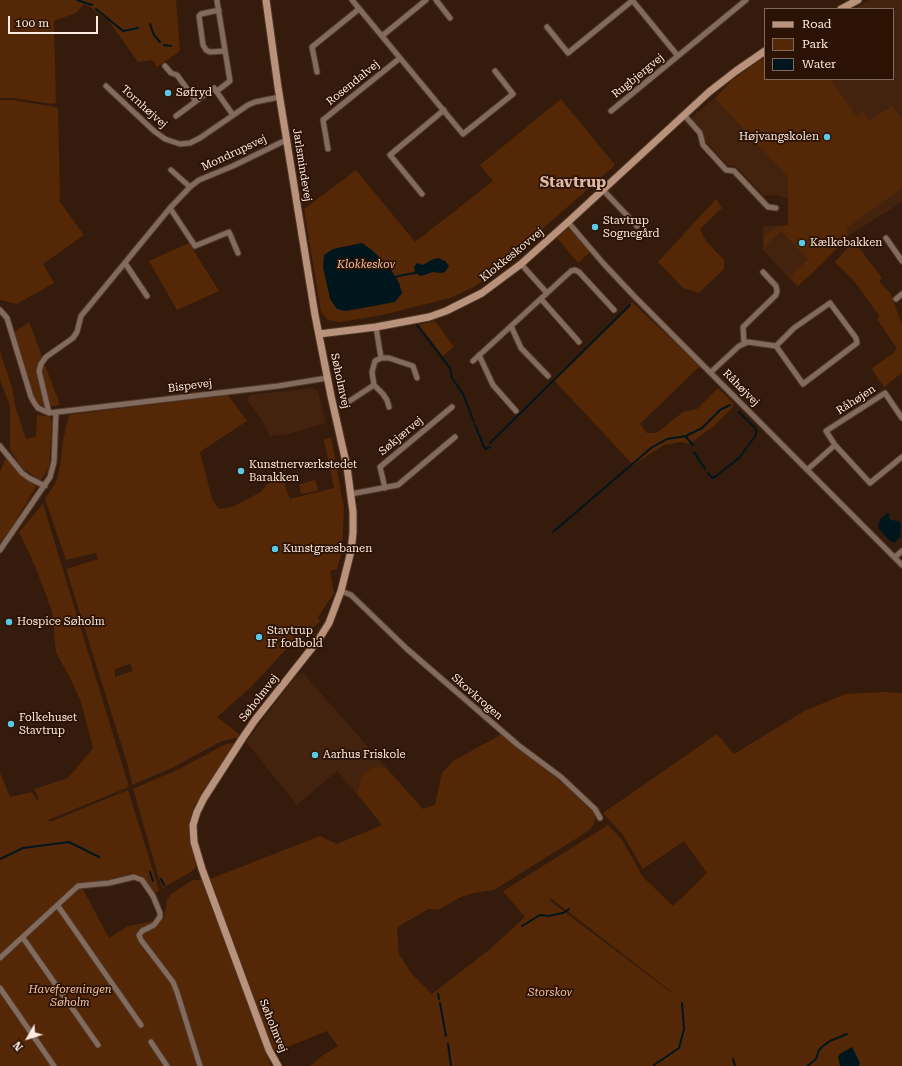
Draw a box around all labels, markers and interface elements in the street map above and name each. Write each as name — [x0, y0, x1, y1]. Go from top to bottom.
scale bar — [10, 8, 100, 34]
legend — [764, 8, 894, 80]
text: 100 m — [15, 16, 49, 30]
text: Road — [802, 17, 831, 31]
text: Park — [802, 37, 828, 51]
street label: Rugbjergvej — [609, 51, 667, 101]
text: Water — [802, 57, 836, 71]
street label: Rosendalvej — [324, 58, 382, 108]
street label: Tornhøjvej — [118, 83, 170, 131]
place label: Søfryd — [176, 86, 212, 100]
marker: Søfryd — [163, 88, 173, 98]
street label: Jarlsmindevej — [290, 127, 314, 203]
place label: Højvangskolen — [739, 130, 819, 144]
street label: Mondrupsvej — [199, 132, 269, 174]
marker: Højvangskolen — [822, 132, 832, 142]
district label: Stavtrup — [540, 174, 606, 192]
place label: Stavtrup Sognegård — [603, 214, 660, 240]
marker: Stavtrup Sognegård — [590, 222, 600, 232]
street label: Klokkeskovvej — [478, 225, 546, 285]
place label: Kælkebakken — [810, 236, 882, 250]
marker: Kælkebakken — [797, 238, 807, 248]
park label: Klokkeskov — [337, 258, 395, 272]
street label: Søholmvej — [328, 352, 352, 410]
street label: Råhøjvej — [720, 367, 762, 409]
street label: Bispevej — [167, 377, 213, 395]
street label: Råhøjen — [834, 382, 878, 418]
street label: Søkjærvej — [376, 414, 426, 458]
place label: Kunstnerværkstedet Barakken — [249, 458, 357, 484]
marker: Kunstnerværkstedet Barakken — [236, 466, 246, 476]
place label: Kunstgræsbanen — [283, 542, 372, 556]
marker: Kunstgræsbanen — [270, 544, 280, 554]
place label: Hospice Søholm — [17, 615, 105, 629]
marker: Hospice Søholm — [4, 617, 14, 627]
place label: Stavtrup IF fodbold — [267, 624, 323, 650]
marker: Stavtrup IF fodbold — [254, 632, 264, 642]
street label: Skovkrogen — [449, 671, 505, 723]
street label: Søholmvej — [236, 672, 282, 724]
place label: Folkehuset Stavtrup — [19, 711, 77, 737]
marker: Folkehuset Stavtrup — [6, 719, 16, 729]
place label: Aarhus Friskole — [323, 748, 406, 762]
marker: Aarhus Friskole — [310, 750, 320, 760]
park label: Haveforeningen Søholm — [28, 983, 112, 1009]
park label: Storskov — [528, 986, 572, 1000]
street label: Søholmvej — [256, 997, 290, 1055]
north arrow — [8, 1018, 48, 1058]
text: N — [11, 1038, 26, 1053]

